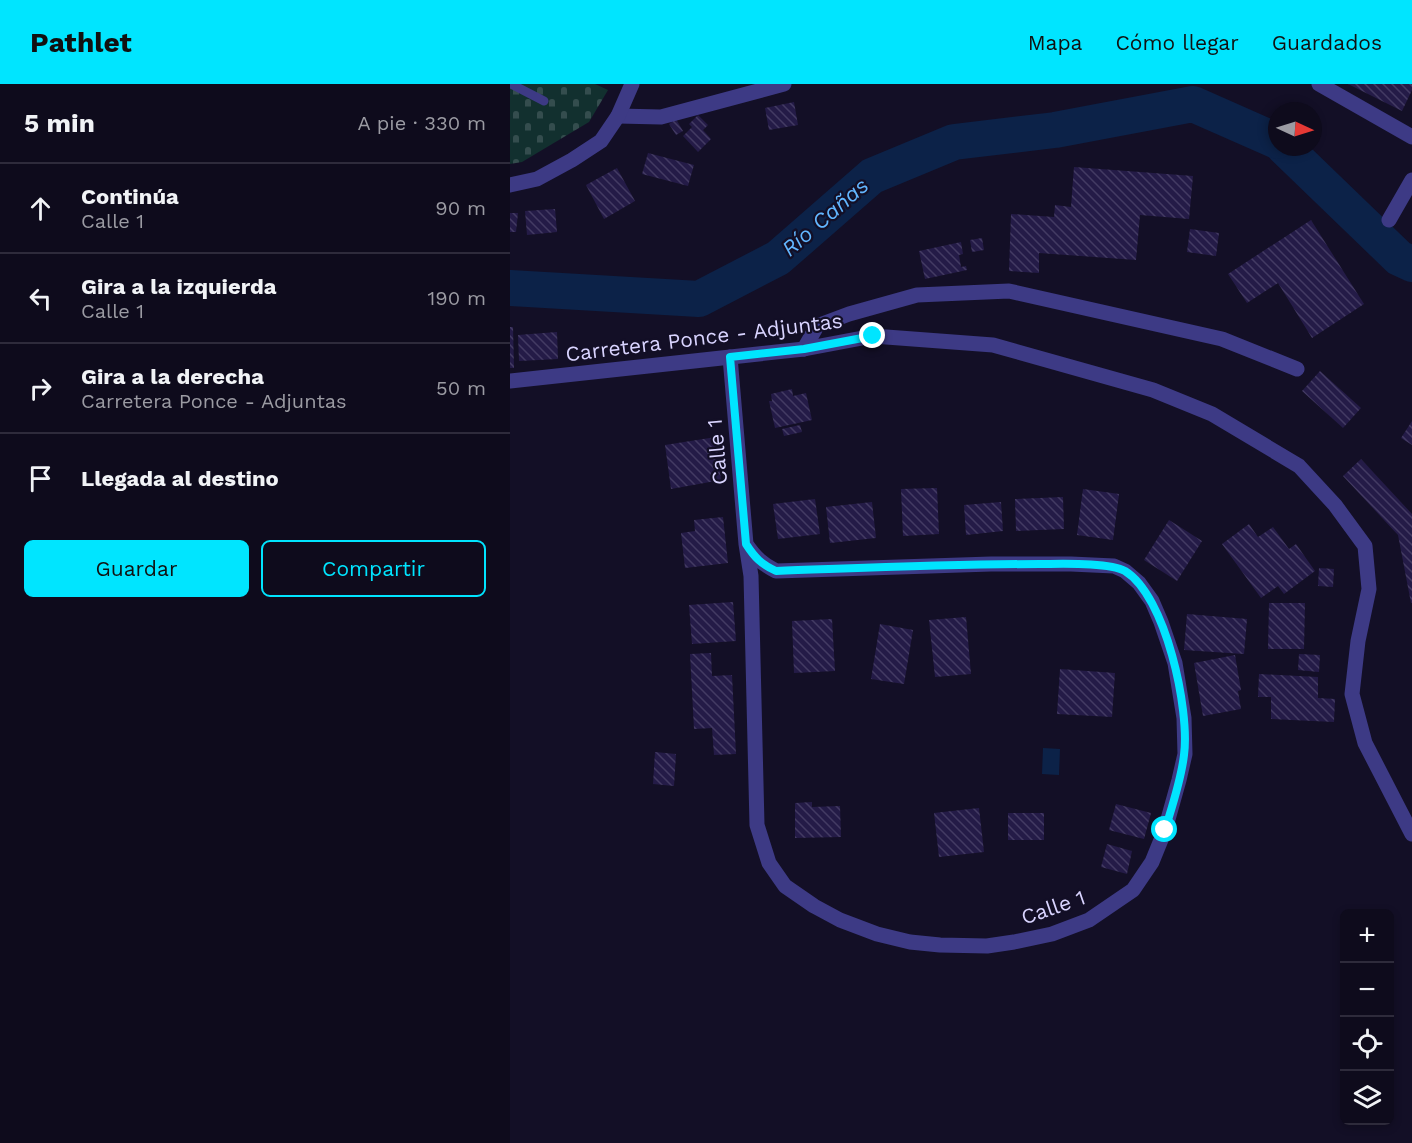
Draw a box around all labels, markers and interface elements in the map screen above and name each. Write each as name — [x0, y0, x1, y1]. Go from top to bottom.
text: Pathlet — [30, 26, 132, 59]
text: Mapa — [1028, 30, 1082, 55]
text: Cómo llegar — [1115, 30, 1239, 55]
text: Guardados — [1272, 30, 1382, 55]
north arrow — [1268, 102, 1322, 156]
text: 5 min — [24, 108, 95, 138]
text: A pie · 330 m — [358, 111, 486, 135]
water label: Río Cañas — [777, 173, 873, 261]
text: Continúa — [81, 184, 179, 209]
icon: ahead — [24, 192, 57, 225]
text: 90 m — [435, 196, 486, 220]
text: Calle 1 — [81, 209, 144, 233]
text: Gira a la izquierda — [81, 274, 277, 299]
icon: left — [24, 282, 57, 315]
text: 190 m — [428, 286, 486, 310]
text: Calle 1 — [81, 299, 144, 323]
street label: Carretera Ponce - Adjuntas — [564, 308, 844, 366]
route end — [859, 322, 885, 348]
text: Gira a la derecha — [81, 364, 264, 389]
icon: right — [24, 372, 57, 405]
text: 50 m — [436, 376, 486, 400]
text: Carretera Ponce - Adjuntas — [81, 389, 347, 413]
street label: Calle 1 — [702, 418, 732, 486]
icon: arrive — [24, 462, 57, 495]
text: Llegada al destino — [81, 466, 279, 491]
button: Guardar — [24, 540, 249, 597]
button: Compartir — [261, 540, 486, 597]
route start — [1151, 816, 1177, 842]
street label: Calle 1 — [1018, 884, 1088, 930]
map controls — [1340, 909, 1394, 1125]
button: + — [1340, 909, 1394, 963]
button: − — [1340, 963, 1394, 1017]
button: locate — [1340, 1017, 1394, 1071]
button: layers — [1340, 1071, 1394, 1125]

